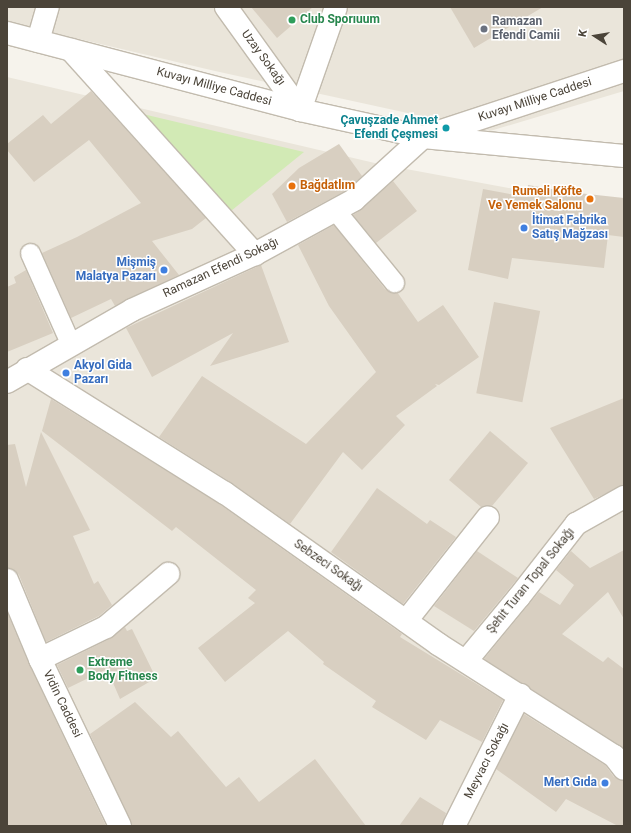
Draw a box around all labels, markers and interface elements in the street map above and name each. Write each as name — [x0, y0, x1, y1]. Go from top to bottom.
place label: Club Sporıuum — [300, 13, 380, 27]
marker: Club Sporıuum — [287, 15, 297, 25]
place label: Ramazan Efendi Camii — [492, 15, 560, 43]
north arrow — [575, 16, 615, 56]
marker: Ramazan Efendi Camii — [479, 24, 489, 34]
street label: Uzay Sokağı — [238, 27, 288, 89]
text: K — [576, 29, 590, 38]
street label: Kuvayı Milliye Caddesi — [155, 65, 273, 109]
street label: Kuvayı Milliye Caddesi — [477, 75, 593, 125]
place label: Çavuşzade Ahmet Efendi Çeşmesi — [340, 114, 438, 142]
marker: Çavuşzade Ahmet Efendi Çeşmesi — [441, 123, 451, 133]
place label: Bağdatlım — [300, 179, 355, 193]
marker: Bağdatlım — [287, 181, 297, 191]
place label: Rumeli Köfte Ve Yemek Salonu — [488, 185, 582, 213]
marker: Rumeli Köfte Ve Yemek Salonu — [585, 194, 595, 204]
place label: İtimat Fabrika Satış Mağzası — [532, 214, 608, 242]
marker: İtimat Fabrika Satış Mağzası — [519, 223, 529, 233]
street label: Ramazan Efendi Sokağı — [161, 235, 281, 301]
place label: Mişmiş Malatya Pazarı — [76, 256, 156, 284]
marker: Mişmiş Malatya Pazarı — [159, 265, 169, 275]
place label: Akyol Gida Pazarı — [74, 359, 132, 387]
marker: Akyol Gida Pazarı — [61, 368, 71, 378]
street label: Şehit Turan Topal Sokağı — [484, 525, 578, 637]
street label: Sebzeci Sokağı — [291, 537, 365, 595]
place label: Extreme Body Fitness — [88, 656, 158, 684]
marker: Extreme Body Fitness — [75, 665, 85, 675]
street label: Vidin Caddesi — [39, 668, 85, 740]
street label: Meyvacı Sokağı — [462, 721, 512, 801]
place label: Mert Gıda — [544, 776, 597, 790]
marker: Mert Gıda — [600, 778, 610, 788]

